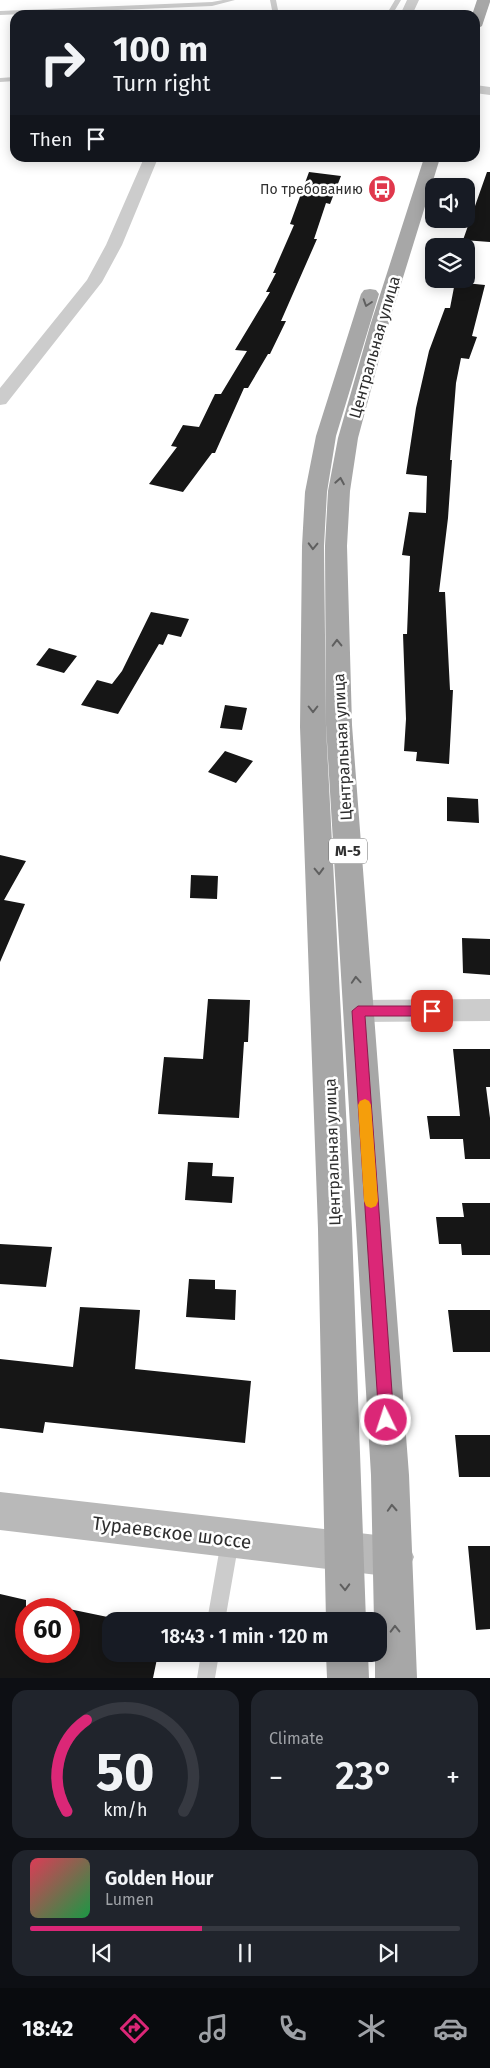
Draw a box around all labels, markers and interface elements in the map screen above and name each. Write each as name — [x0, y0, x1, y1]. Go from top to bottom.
text: 100 m — [113, 28, 208, 70]
icon: right — [30, 30, 95, 95]
text: Turn right — [113, 70, 210, 97]
icon: arrive — [82, 125, 110, 153]
text: Then — [30, 128, 72, 151]
bus stop icon: По требованию — [367, 174, 397, 204]
map controls — [425, 178, 475, 288]
button: sound — [425, 178, 475, 228]
place label: По требованию — [260, 181, 363, 198]
button: layers — [425, 238, 475, 288]
street label: Центральная улица — [345, 274, 404, 421]
one-way arrow — [362, 299, 372, 307]
one-way arrow — [335, 476, 345, 485]
one-way arrow — [308, 543, 319, 551]
one-way arrow — [332, 639, 342, 646]
street label: Центральная улица — [329, 673, 356, 821]
one-way arrow — [308, 706, 318, 713]
road number: М-5 — [329, 838, 367, 864]
one-way arrow — [314, 868, 324, 875]
one-way arrow — [351, 975, 362, 983]
pin — [411, 990, 453, 1032]
icon: arrive — [418, 997, 446, 1025]
street label: Центральная улица — [320, 1078, 345, 1226]
position arrow — [359, 1393, 411, 1445]
one-way arrow — [386, 1504, 397, 1512]
street label: Тураевское шоссе — [91, 1511, 253, 1554]
one-way arrow — [340, 1584, 350, 1591]
speed limit sign: 60 — [15, 1598, 80, 1663]
text: 18:43 · 1 min · 120 m — [161, 1625, 328, 1648]
one-way arrow — [390, 1625, 400, 1633]
text: Climate — [269, 1729, 324, 1748]
text: 50 — [96, 1741, 155, 1804]
text: 23° — [335, 1753, 394, 1799]
text: − — [269, 1761, 283, 1794]
text: + — [446, 1761, 460, 1794]
text: km/h — [103, 1799, 148, 1821]
text: Golden Hour — [105, 1867, 214, 1890]
text: Lumen — [105, 1890, 154, 1909]
icon: previous — [88, 1939, 116, 1967]
icon: pause — [231, 1939, 259, 1967]
icon: next — [374, 1939, 402, 1967]
icon: directions — [117, 2011, 152, 2046]
icon: music — [196, 2011, 231, 2046]
icon: phone — [275, 2011, 310, 2046]
icon: climate — [354, 2011, 389, 2046]
icon: car — [433, 2011, 468, 2046]
text: 18:42 — [22, 2015, 73, 2042]

